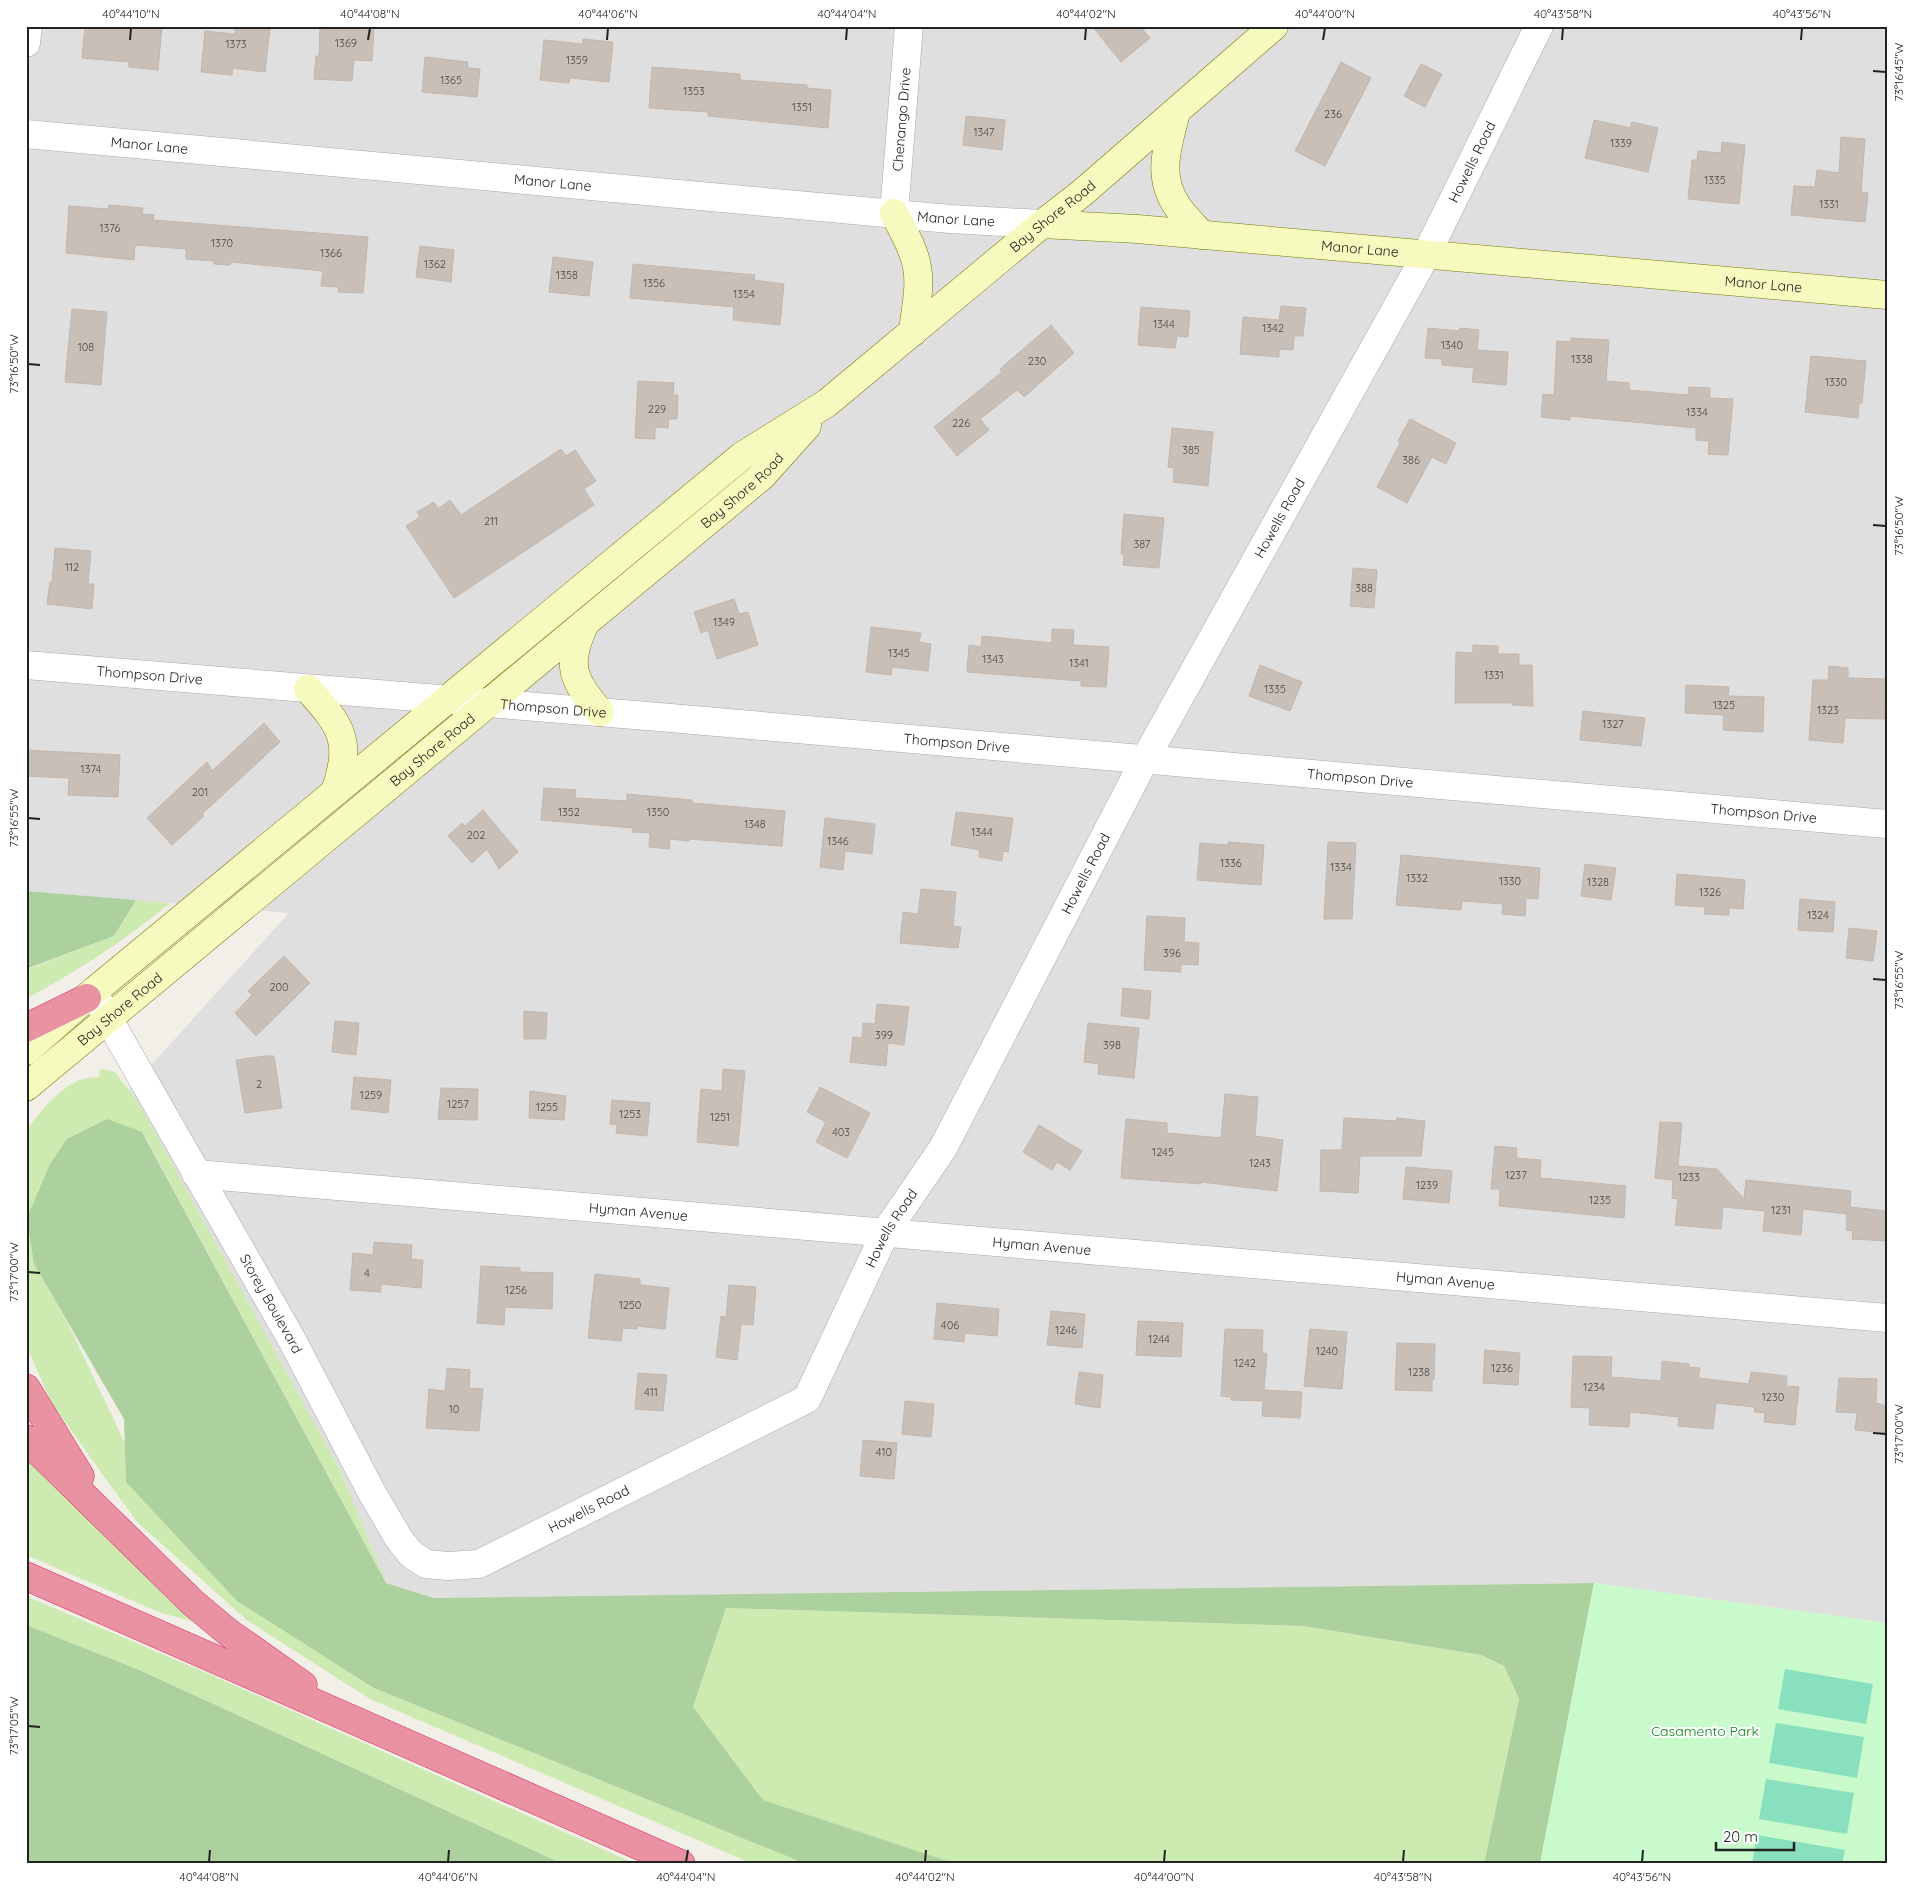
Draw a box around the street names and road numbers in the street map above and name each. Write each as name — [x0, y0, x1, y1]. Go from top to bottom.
street label: Chenango Drive — [888, 67, 915, 172]
street label: Howells Road — [1444, 118, 1500, 206]
street label: Manor Lane — [110, 133, 189, 158]
street label: Manor Lane — [513, 170, 592, 195]
street label: Bay Shore Road — [1006, 176, 1099, 256]
street label: Manor Lane — [917, 207, 995, 230]
street label: Manor Lane — [1320, 236, 1400, 261]
street label: Manor Lane — [1724, 272, 1803, 297]
street label: Bay Shore Road — [697, 449, 787, 532]
street label: Howells Road — [1250, 475, 1309, 561]
street label: Thompson Drive — [96, 662, 204, 689]
street label: Thompson Drive — [499, 695, 607, 722]
street label: Bay Shore Road — [386, 709, 479, 790]
street label: Thompson Drive — [903, 729, 1011, 757]
street label: Thompson Drive — [1306, 764, 1414, 792]
street label: Thompson Drive — [1710, 800, 1818, 827]
street label: Howells Road — [1057, 830, 1114, 917]
street label: Bay Shore Road — [74, 969, 166, 1050]
street label: Howells Road — [861, 1185, 921, 1270]
street label: Hyman Avenue — [588, 1198, 689, 1225]
street label: Hyman Avenue — [992, 1233, 1092, 1259]
street label: Storey Boulevard — [236, 1251, 306, 1357]
street label: Hyman Avenue — [1395, 1267, 1496, 1294]
street label: Howells Road — [545, 1481, 632, 1537]

